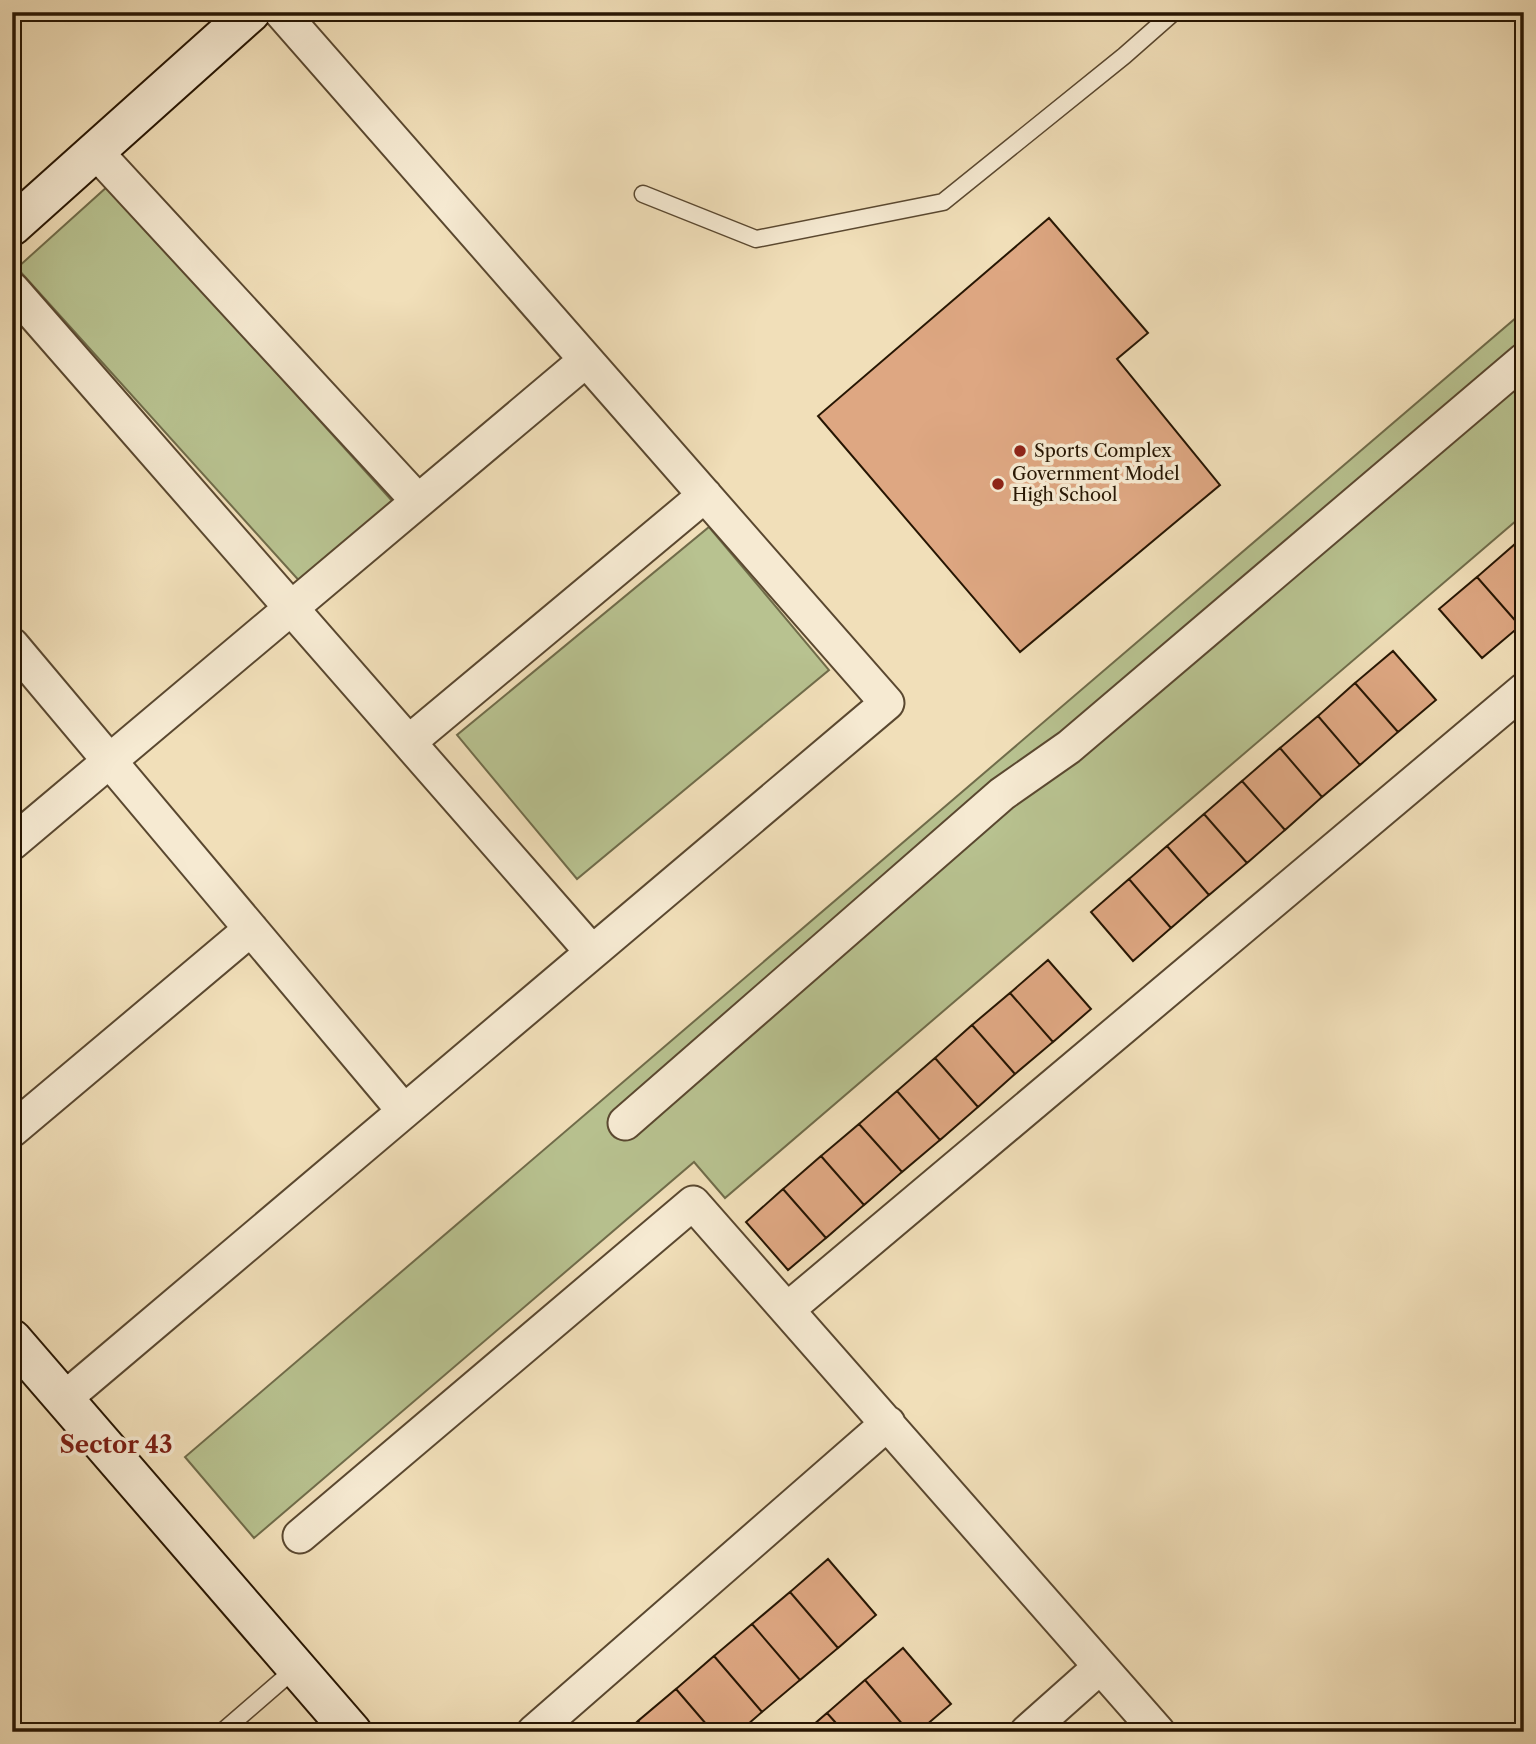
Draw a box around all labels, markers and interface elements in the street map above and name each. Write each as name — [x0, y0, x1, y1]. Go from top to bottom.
place label: Sports Complex — [1034, 440, 1172, 462]
marker: Sports Complex — [1012, 443, 1028, 459]
place label: Government Model High School — [1012, 463, 1180, 506]
marker: Government Model High School — [990, 476, 1006, 492]
district label: Sector 43 — [59, 1430, 173, 1459]

